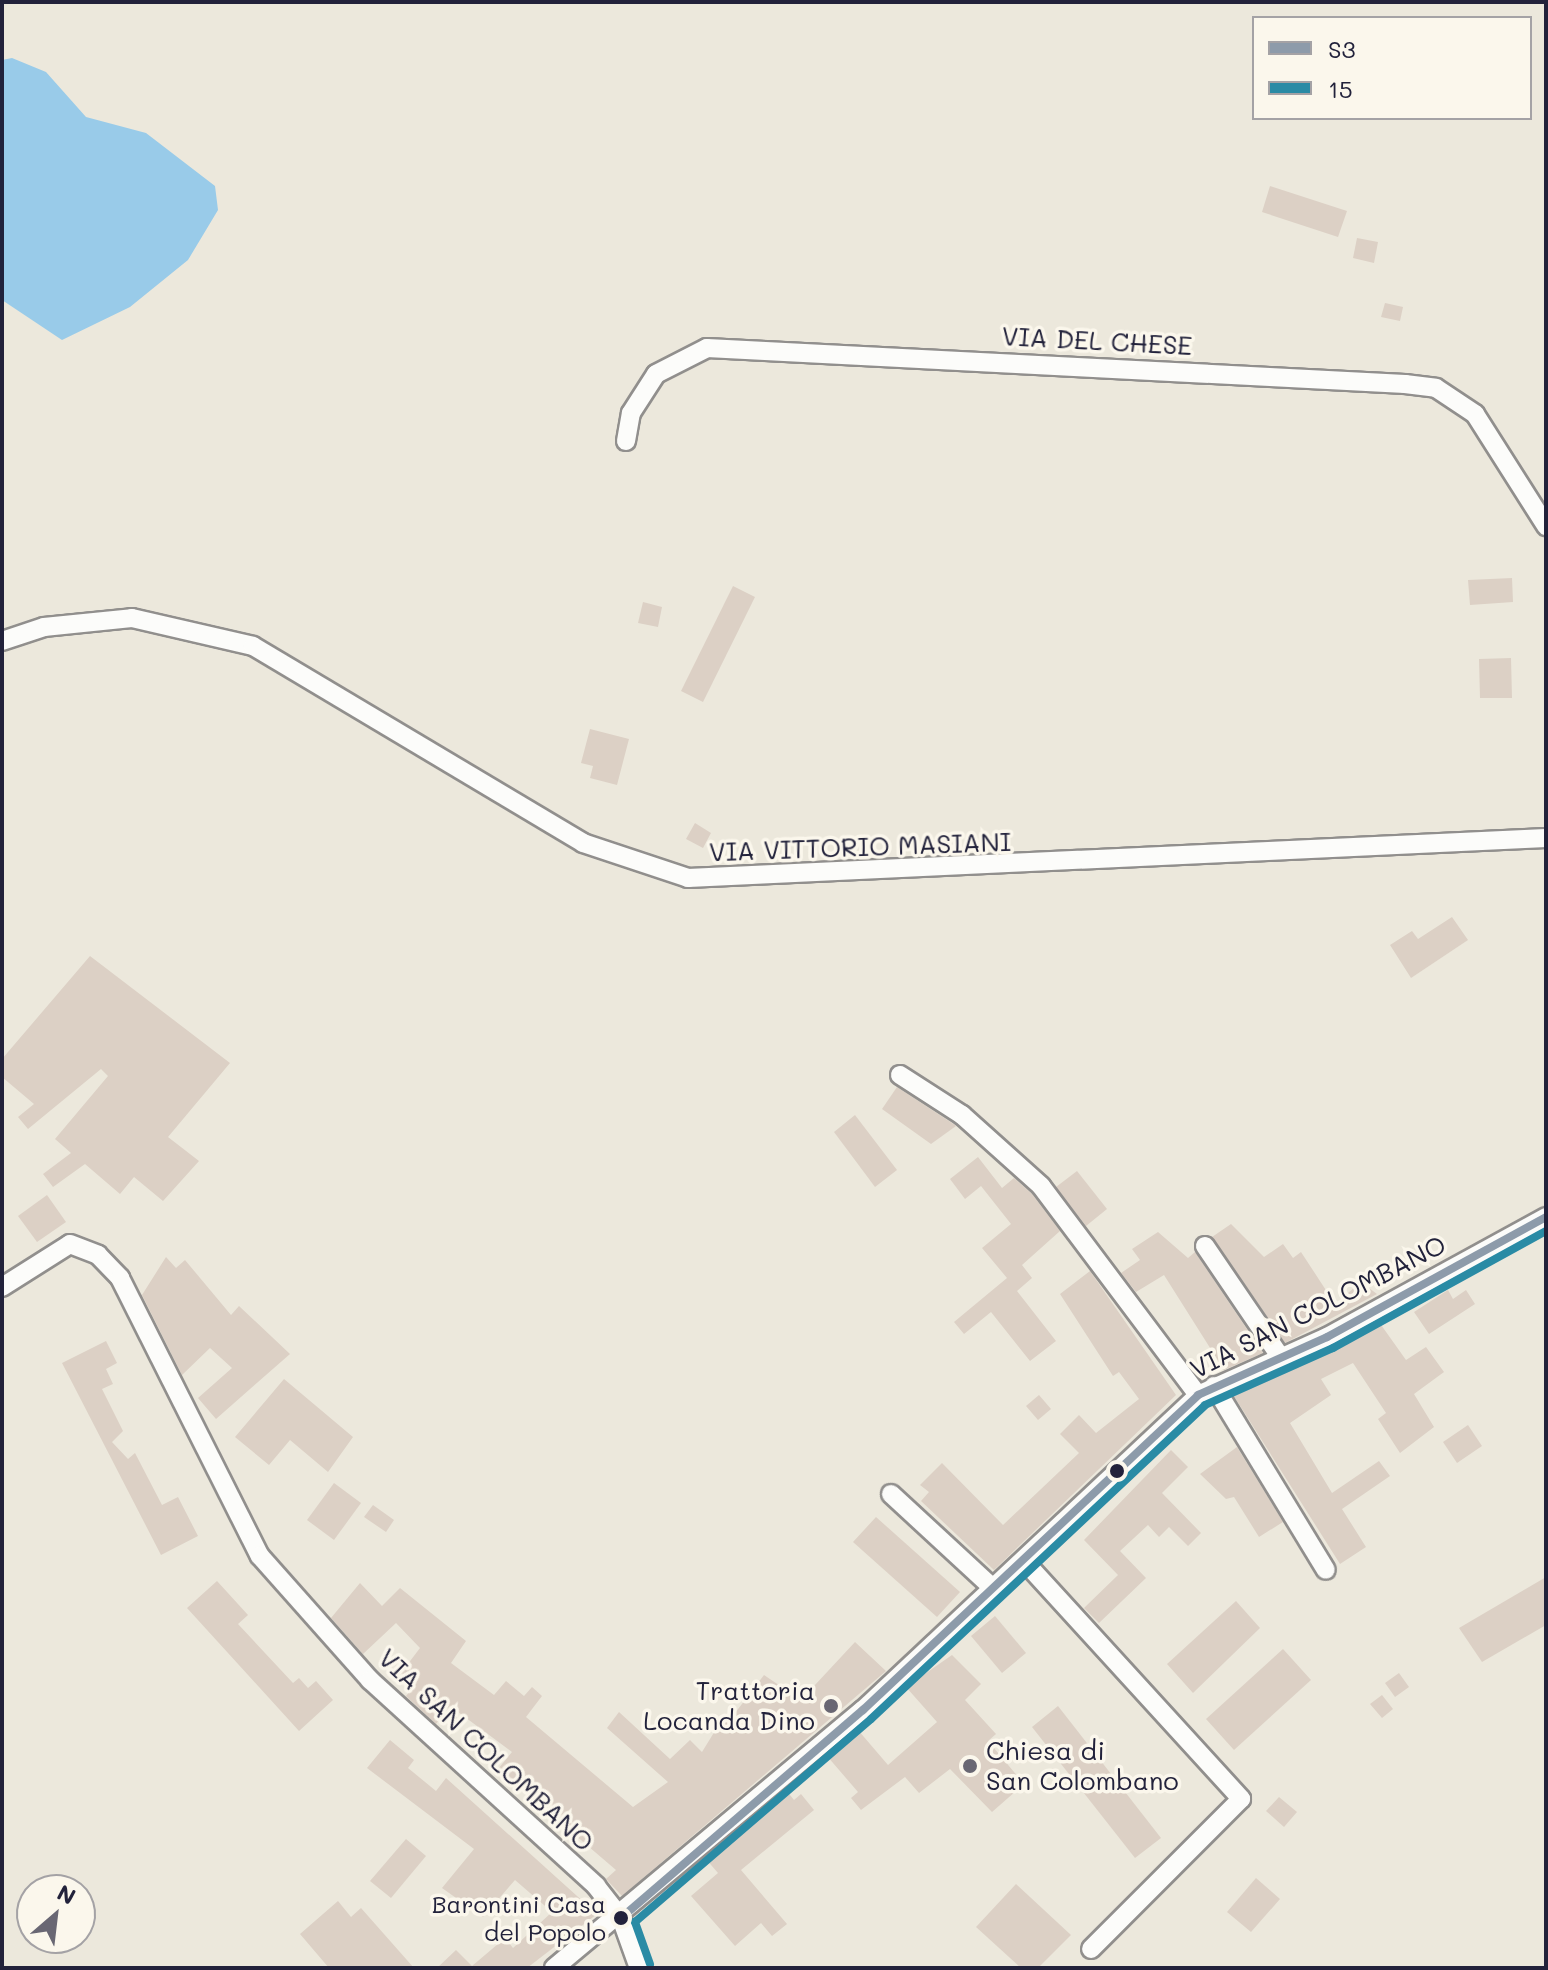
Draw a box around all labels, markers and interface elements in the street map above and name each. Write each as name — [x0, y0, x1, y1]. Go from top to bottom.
legend — [1252, 16, 1532, 120]
text: S3 — [1328, 33, 1356, 64]
text: 15 — [1328, 73, 1353, 104]
street label: VIA DEL CHESE — [1001, 320, 1193, 362]
street label: VIA VITTORIO MASIANI — [708, 826, 1012, 868]
street label: VIA SAN COLOMBANO — [1185, 1229, 1451, 1385]
unlabelled marker — [1109, 1463, 1125, 1479]
street label: VIA SAN COLOMBANO — [372, 1642, 600, 1858]
place label: Trattoria Locanda Dino — [643, 1675, 815, 1736]
marker: Trattoria Locanda Dino — [822, 1697, 840, 1715]
place label: Chiesa di San Colombano — [986, 1735, 1179, 1796]
marker: Chiesa di San Colombano — [961, 1757, 979, 1775]
north arrow — [16, 1874, 96, 1954]
text: N — [52, 1877, 81, 1911]
place label: Barontini Casa del Popolo — [432, 1890, 606, 1946]
marker: Barontini Casa del Popolo — [613, 1910, 629, 1926]

